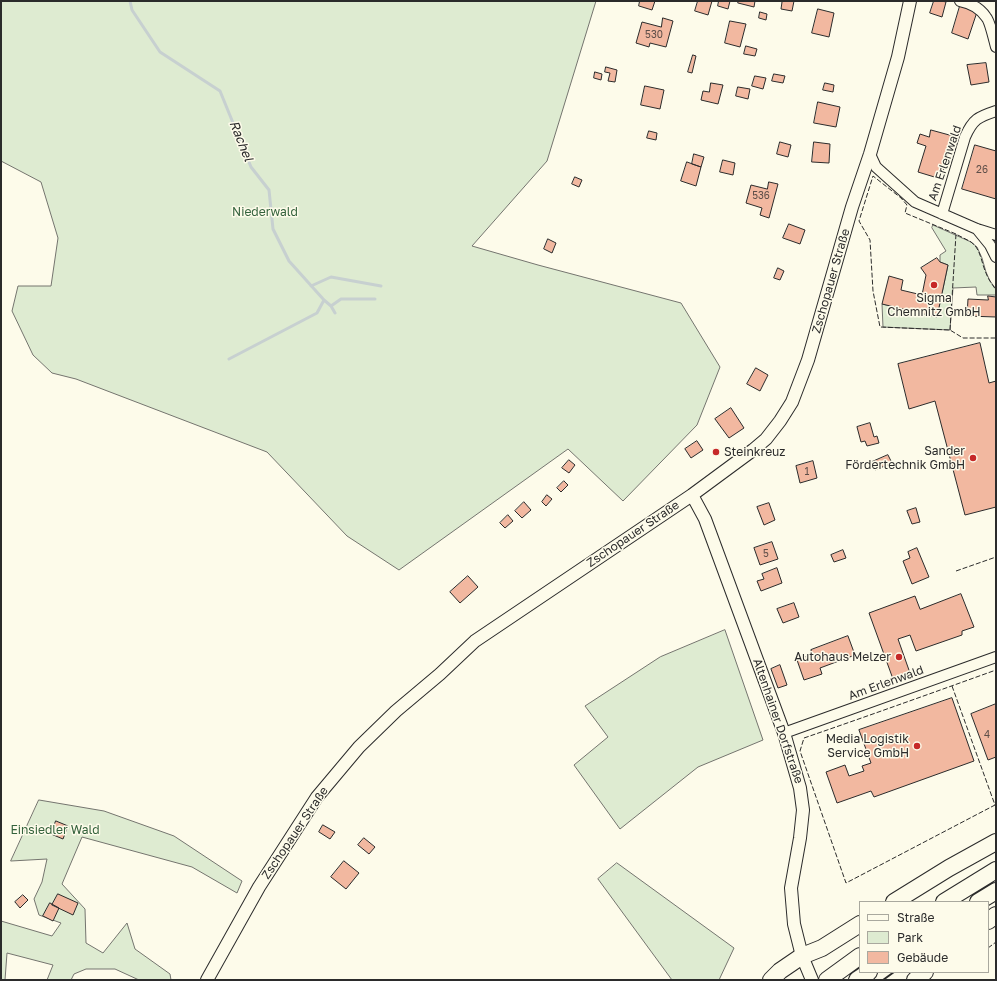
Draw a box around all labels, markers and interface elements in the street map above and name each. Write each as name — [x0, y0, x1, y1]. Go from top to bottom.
house number: 530 — [645, 29, 663, 41]
water label: Rachel — [226, 118, 256, 164]
street label: Am Erlenwald — [925, 123, 965, 203]
house number: 26 — [976, 164, 988, 176]
house number: 536 — [752, 190, 770, 202]
park label: Niederwald — [232, 205, 298, 219]
street label: Zschopauer Straße — [809, 227, 853, 335]
marker: Sigma Chemnitz GmbH — [929, 280, 939, 290]
place label: Sigma Chemnitz GmbH — [887, 291, 981, 319]
place label: Sander Fördertechnik GmbH — [845, 444, 965, 472]
place label: Steinkreuz — [724, 445, 785, 459]
marker: Steinkreuz — [711, 447, 721, 457]
marker: Sander Fördertechnik GmbH — [968, 453, 978, 463]
house number: 1 — [805, 466, 809, 478]
street label: Zschopauer Straße — [584, 498, 682, 570]
house number: 5 — [763, 548, 769, 560]
place label: Autohaus Melzer — [794, 650, 891, 664]
marker: Autohaus Melzer — [894, 652, 904, 662]
street label: Altenhainer Dorfstraße — [750, 657, 806, 785]
street label: Am Erlenwald — [846, 663, 926, 703]
house number: 4 — [984, 729, 990, 741]
place label: Media Logistik Service GmbH — [826, 732, 909, 760]
marker: Media Logistik Service GmbH — [912, 741, 922, 751]
street label: Zschopauer Straße — [259, 784, 331, 882]
park label: Einsiedler Wald — [10, 823, 100, 837]
legend — [859, 901, 989, 973]
text: Straße — [897, 910, 935, 925]
text: Park — [897, 930, 923, 945]
text: Gebäude — [897, 950, 948, 965]

